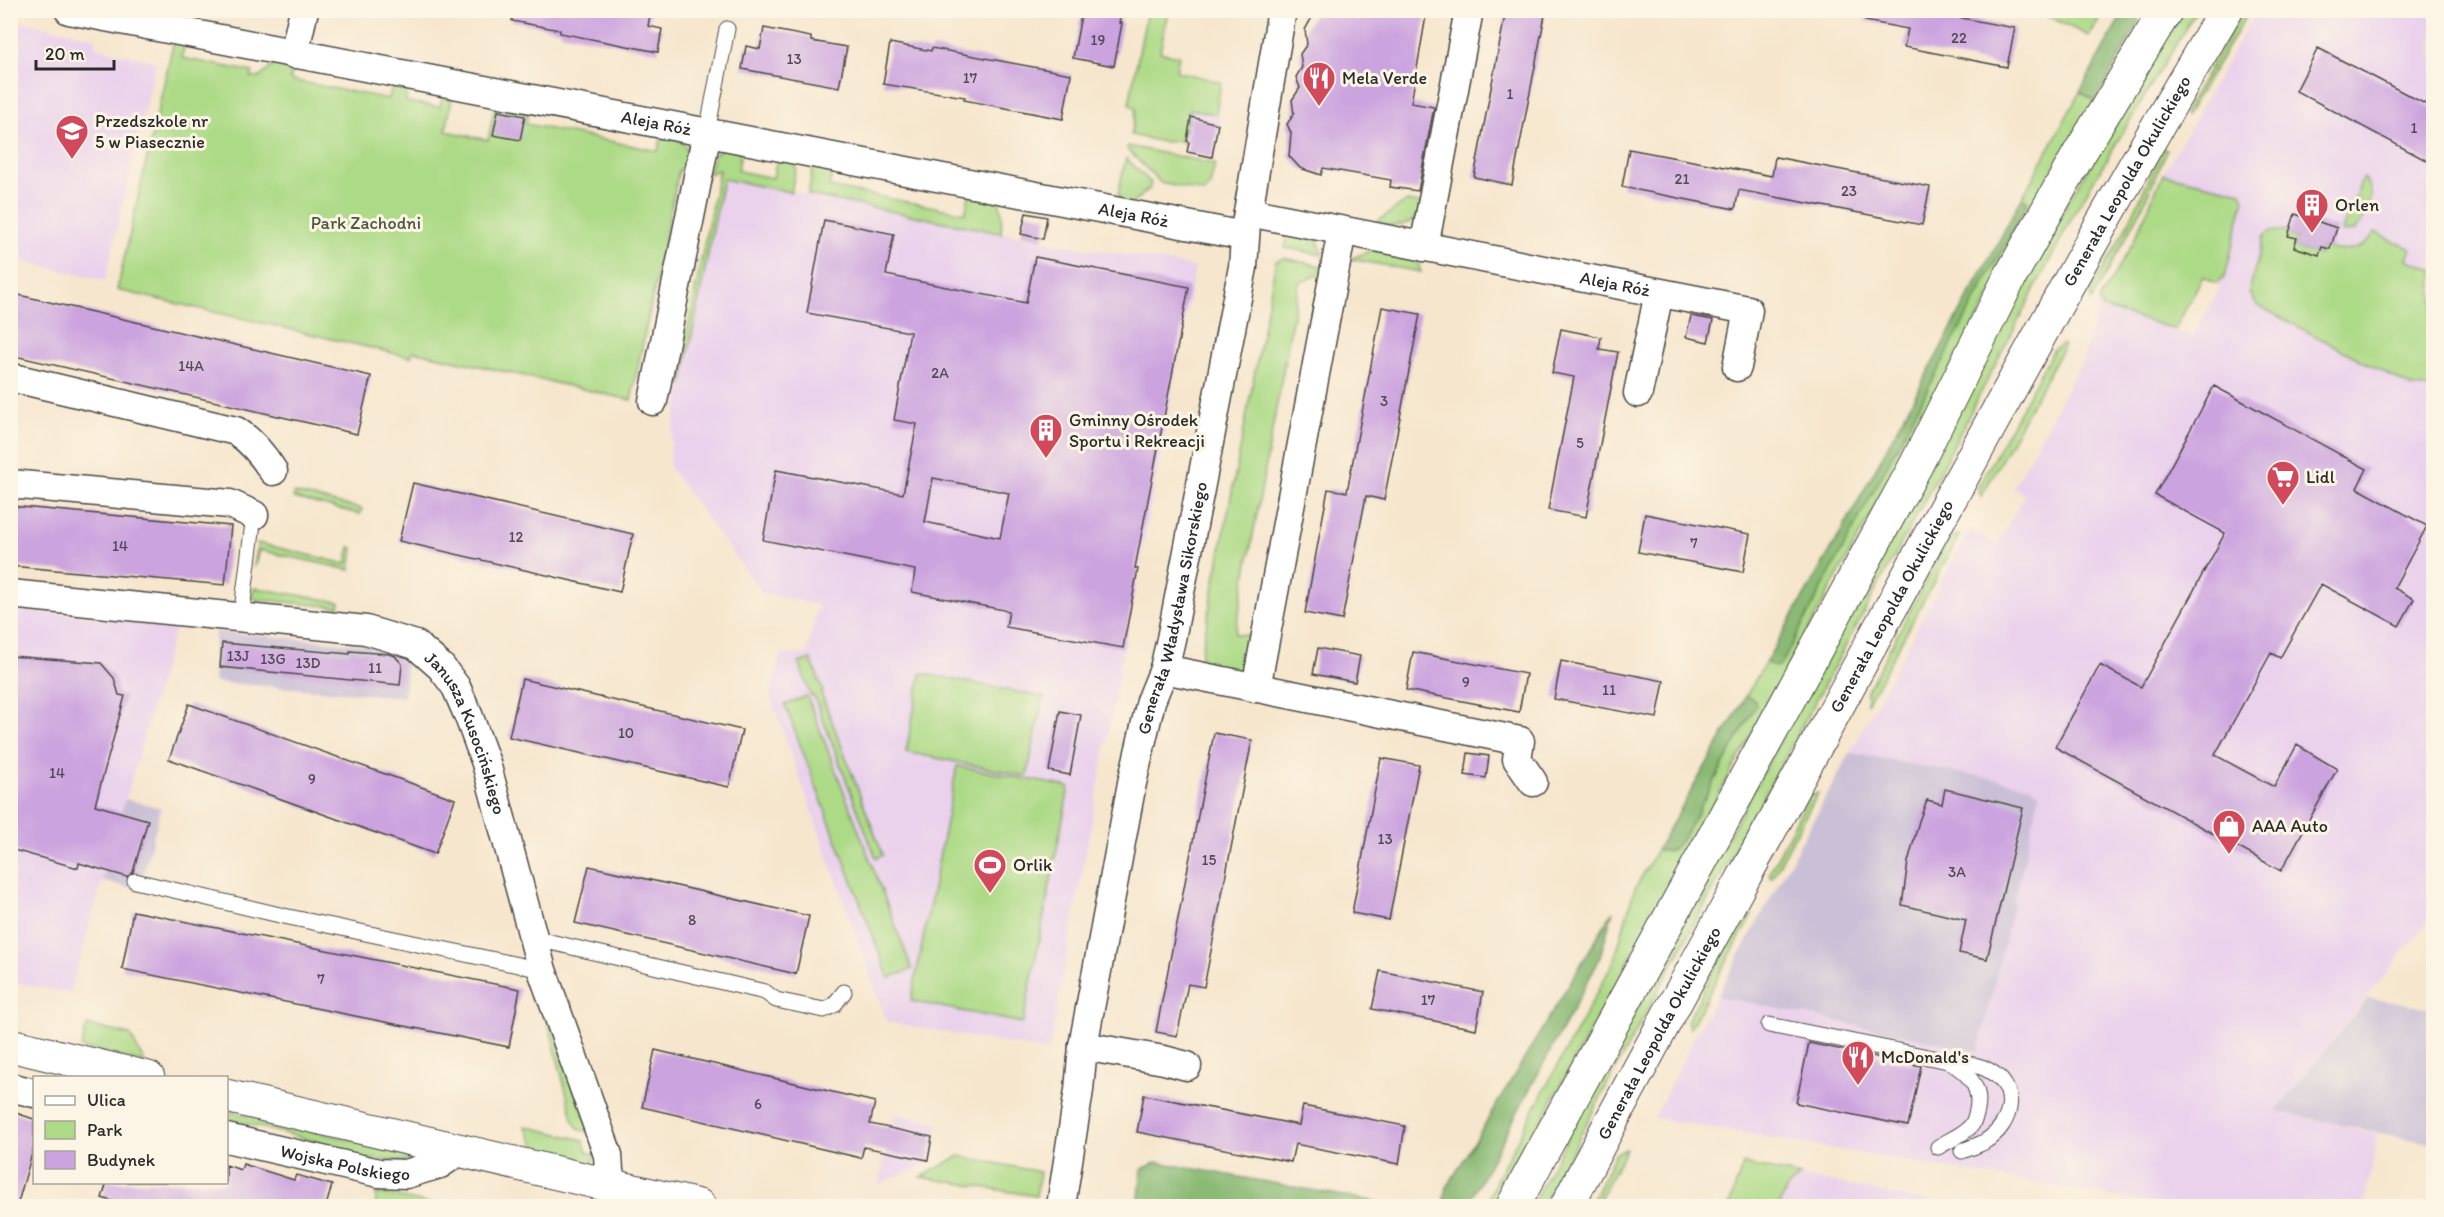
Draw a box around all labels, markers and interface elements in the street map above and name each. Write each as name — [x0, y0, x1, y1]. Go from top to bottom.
house number: 22 — [1951, 29, 1967, 47]
house number: 19 — [1091, 31, 1106, 49]
scale bar — [36, 33, 114, 71]
text: 20 m — [45, 43, 85, 65]
house number: 13 — [786, 50, 802, 68]
restaurant icon: Mela Verde — [1301, 60, 1337, 107]
place label: Mela Verde — [1342, 67, 1427, 89]
house number: 17 — [963, 69, 978, 87]
street label: Generała Leopolda Okulickiego — [2058, 71, 2196, 290]
house number: 1 — [1507, 85, 1514, 103]
street label: Aleja Róż — [619, 105, 694, 141]
place label: Przedszkole nr 5 w Piasecznie — [95, 110, 209, 153]
school or university icon: Przedszkole nr 5 w Piasecznie — [54, 113, 90, 160]
house number: 1 — [2411, 119, 2418, 137]
house number: 21 — [1675, 170, 1689, 188]
house number: 23 — [1841, 182, 1857, 200]
building icon: Orlen — [2294, 187, 2330, 234]
place label: Orlen — [2335, 194, 2379, 216]
street label: Aleja Róż — [1097, 197, 1171, 232]
park label: Park Zachodni — [311, 212, 421, 234]
street label: Aleja Róż — [1578, 266, 1653, 302]
house number: 14A — [178, 357, 204, 375]
house number: 2A — [931, 364, 949, 382]
house number: 3 — [1380, 392, 1388, 410]
place label: Gminny Ośrodek Sportu i Rekreacji — [1069, 409, 1205, 452]
building icon: Gminny Ośrodek Sportu i Rekreacji — [1028, 412, 1064, 459]
house number: 5 — [1576, 434, 1584, 452]
supermarket icon: Lidl — [2265, 459, 2301, 506]
place label: Lidl — [2306, 466, 2335, 488]
street label: Generała Władysława Sikorskiego — [1133, 480, 1212, 737]
street label: Generała Leopolda Okulickiego — [1825, 496, 1958, 717]
house number: 12 — [509, 528, 524, 546]
house number: 7 — [1690, 534, 1698, 552]
house number: 14 — [112, 537, 128, 555]
house number: 13J — [227, 647, 249, 665]
street label: Janusza Kusocińskiego — [420, 647, 510, 817]
house number: 13G — [260, 650, 286, 668]
house number: 13D — [295, 654, 321, 672]
house number: 11 — [368, 659, 382, 677]
house number: 9 — [1462, 673, 1470, 691]
house number: 11 — [1602, 681, 1616, 699]
house number: 10 — [618, 724, 634, 742]
house number: 14 — [49, 764, 65, 782]
house number: 9 — [308, 770, 316, 788]
shop icon: AAA Auto — [2211, 808, 2247, 855]
place label: AAA Auto — [2252, 815, 2328, 837]
house number: 13 — [1377, 830, 1393, 848]
sports icon: Orlik — [972, 847, 1008, 894]
house number: 15 — [1202, 851, 1217, 869]
place label: Orlik — [1013, 854, 1053, 876]
house number: 3A — [1948, 863, 1966, 881]
house number: 8 — [688, 911, 696, 929]
street label: Generała Leopolda Okulickiego — [1592, 922, 1726, 1143]
house number: 7 — [317, 970, 325, 988]
house number: 17 — [1421, 991, 1436, 1009]
restaurant icon: McDonald's — [1840, 1039, 1876, 1086]
place label: McDonald's — [1881, 1046, 1969, 1068]
legend — [33, 1076, 228, 1184]
text: Ulica — [87, 1089, 126, 1111]
house number: 6 — [754, 1095, 762, 1113]
text: Park — [87, 1119, 122, 1141]
street label: Wojska Polskiego — [278, 1140, 411, 1185]
text: Budynek — [87, 1149, 156, 1171]

